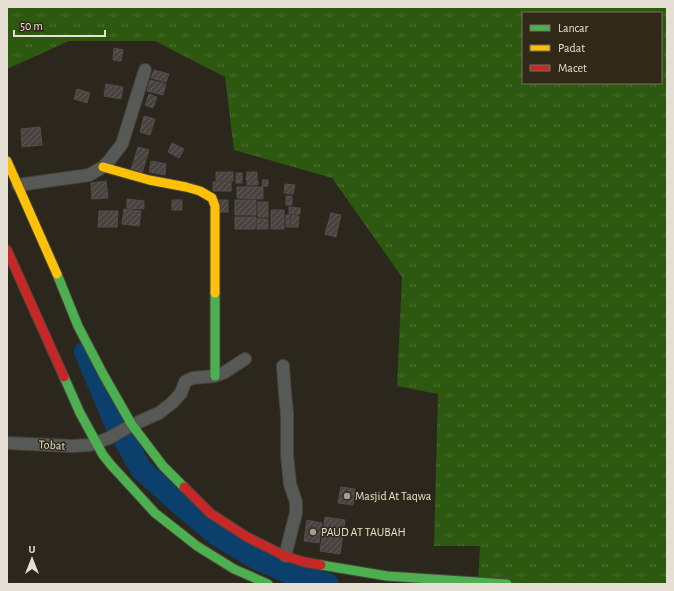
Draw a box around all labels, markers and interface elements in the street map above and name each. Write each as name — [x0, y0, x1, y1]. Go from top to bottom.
scale bar — [14, 12, 105, 38]
legend — [522, 12, 662, 84]
text: 50 m — [20, 20, 43, 32]
text: Lancar — [558, 22, 589, 34]
text: Padat — [558, 42, 585, 54]
text: Macet — [558, 62, 587, 74]
street label: Tobat — [38, 438, 66, 452]
place label: Masjid At Taqwa — [355, 490, 432, 503]
marker: Masjid At Taqwa — [342, 491, 352, 501]
place label: PAUD AT TAUBAH — [321, 526, 406, 538]
marker: PAUD AT TAUBAH — [308, 527, 318, 537]
north arrow — [12, 539, 52, 579]
text: U — [28, 544, 36, 555]

